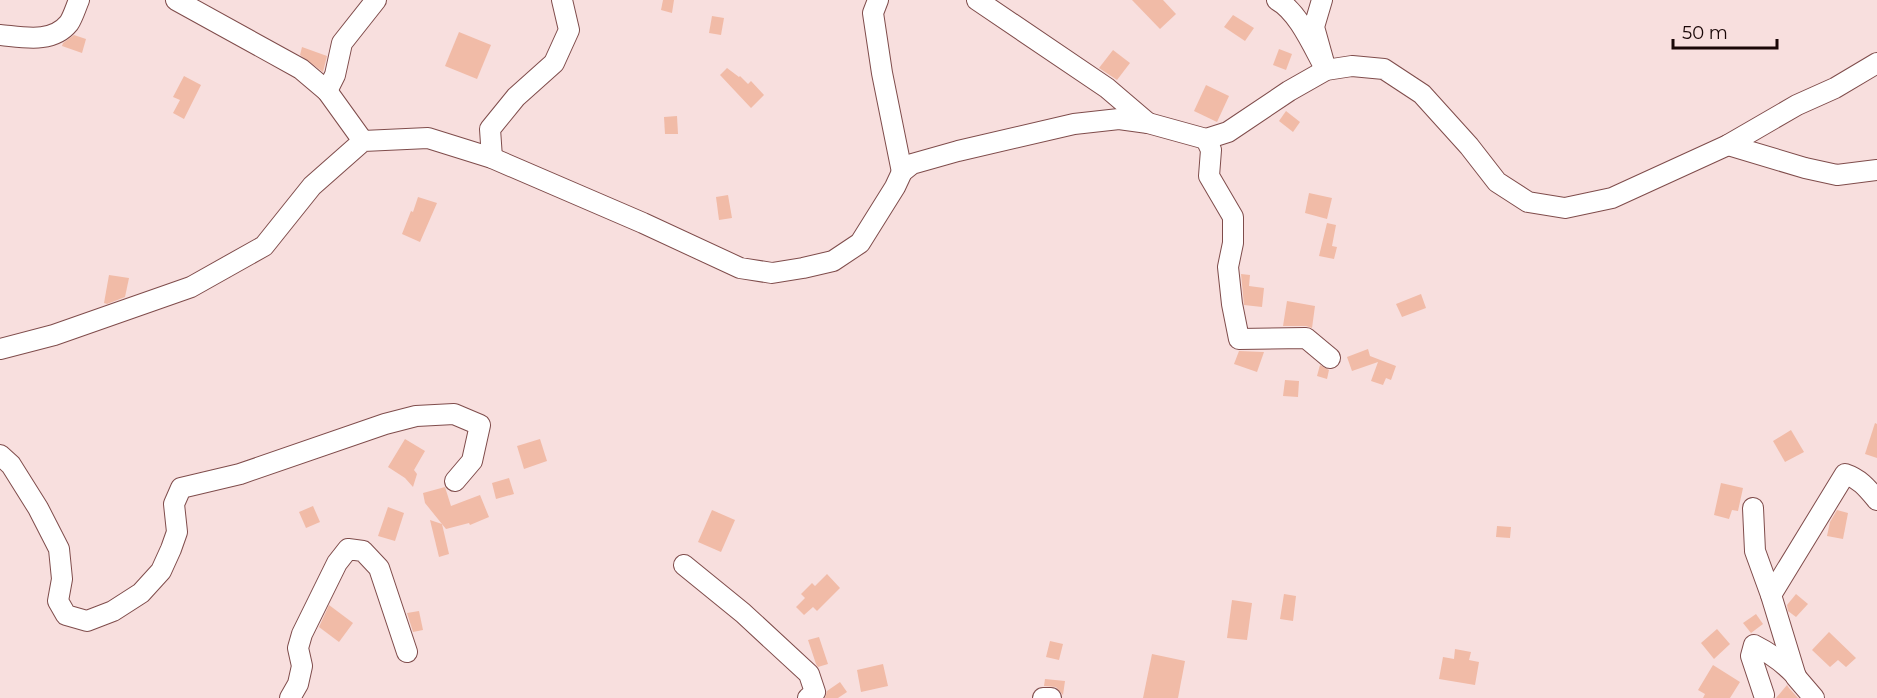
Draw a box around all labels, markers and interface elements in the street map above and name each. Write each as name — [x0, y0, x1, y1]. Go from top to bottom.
scale bar — [1673, 12, 1776, 50]
text: 50 m — [1682, 22, 1728, 44]

